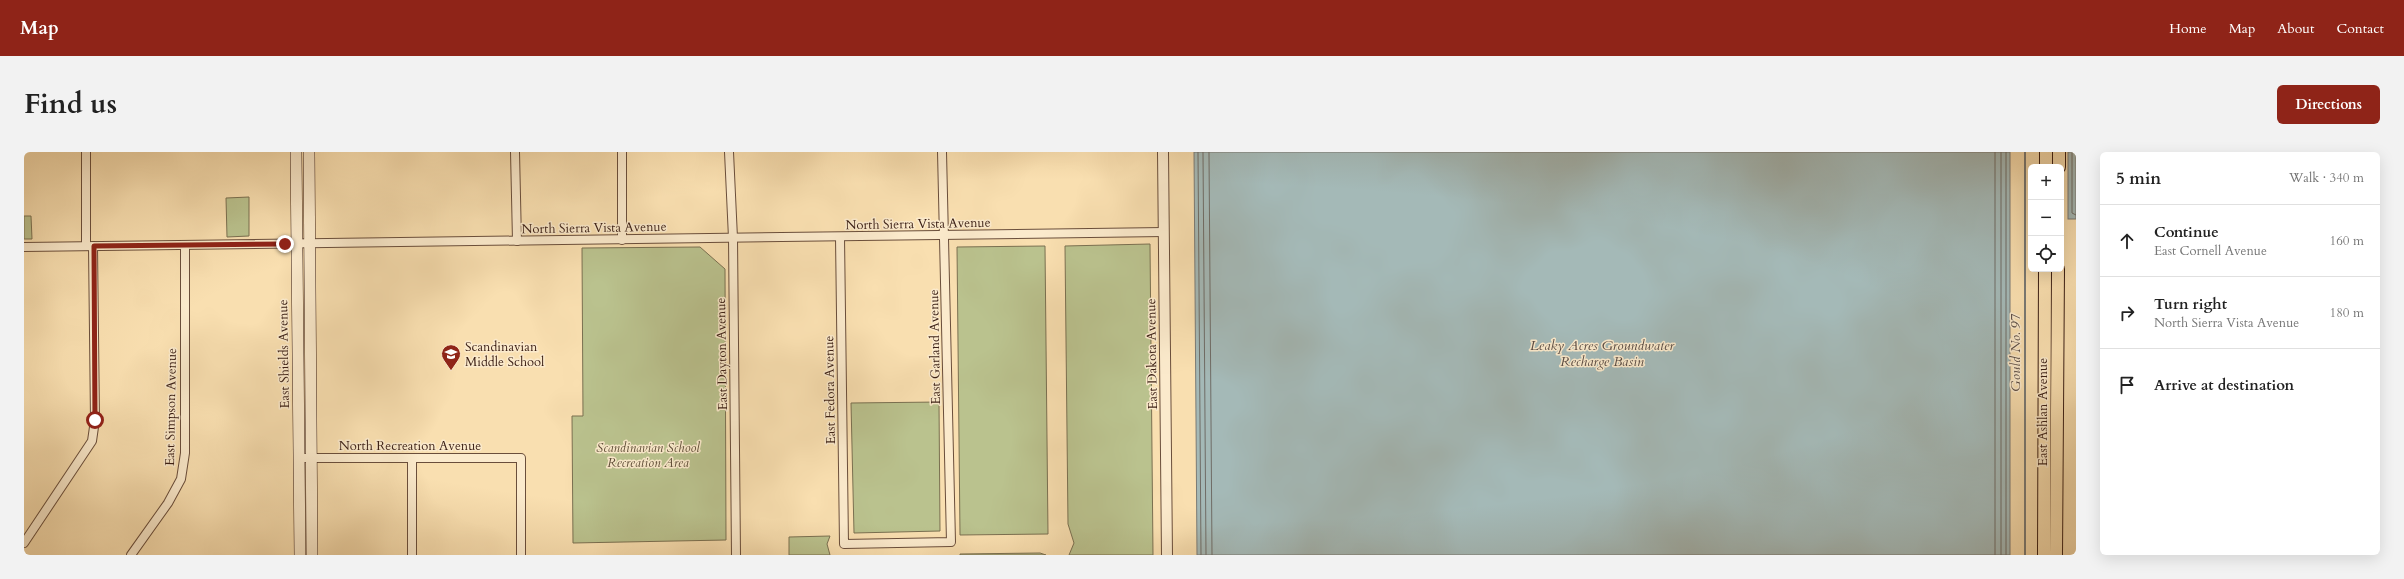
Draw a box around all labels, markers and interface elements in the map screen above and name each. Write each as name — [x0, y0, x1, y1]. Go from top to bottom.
text: Map — [20, 15, 59, 41]
text: Home — [2169, 19, 2207, 38]
text: Map — [2229, 19, 2255, 38]
text: About — [2277, 19, 2314, 38]
text: Contact — [2336, 19, 2384, 38]
text: Find us — [24, 85, 117, 123]
button: Directions — [2277, 85, 2380, 124]
map controls — [2028, 164, 2064, 272]
button: + — [2028, 164, 2064, 200]
text: 5 min — [2116, 167, 2161, 190]
text: Walk · 340 m — [2289, 169, 2364, 187]
button: − — [2028, 200, 2064, 236]
street label: North Sierra Vista Avenue — [845, 214, 991, 234]
street label: North Sierra Vista Avenue — [521, 218, 667, 238]
text: Continue — [2154, 222, 2219, 242]
icon: ahead — [2116, 230, 2138, 252]
text: 160 m — [2330, 232, 2364, 250]
route end — [276, 235, 294, 253]
button: locate — [2028, 236, 2064, 272]
text: East Cornell Avenue — [2154, 242, 2267, 260]
street label: East Garland Avenue — [925, 289, 945, 405]
text: Turn right — [2154, 294, 2227, 314]
street label: East Dayton Avenue — [712, 297, 732, 411]
street label: East Dakota Avenue — [1142, 298, 1162, 410]
street label: East Shields Avenue — [274, 299, 294, 409]
icon: right — [2116, 302, 2138, 324]
text: 180 m — [2330, 304, 2364, 322]
water label: Gould No. 97 — [2006, 313, 2025, 392]
text: North Sierra Vista Avenue — [2154, 314, 2299, 332]
street label: East Fedora Avenue — [820, 335, 840, 445]
water label: Leaky Acres Groundwater Recharge Basin — [1530, 336, 1674, 371]
place label: Scandinavian Middle School — [465, 338, 545, 371]
school or university icon: Scandinavian Middle School — [440, 343, 462, 371]
street label: East Simpson Avenue — [161, 348, 181, 466]
street label: East Ashlan Avenue — [2034, 358, 2052, 466]
icon: arrive — [2116, 374, 2138, 396]
text: Arrive at destination — [2154, 375, 2294, 395]
route start — [86, 411, 104, 429]
street label: North Recreation Avenue — [339, 437, 481, 455]
park label: Scandinavian School Recreation Area — [596, 439, 700, 472]

